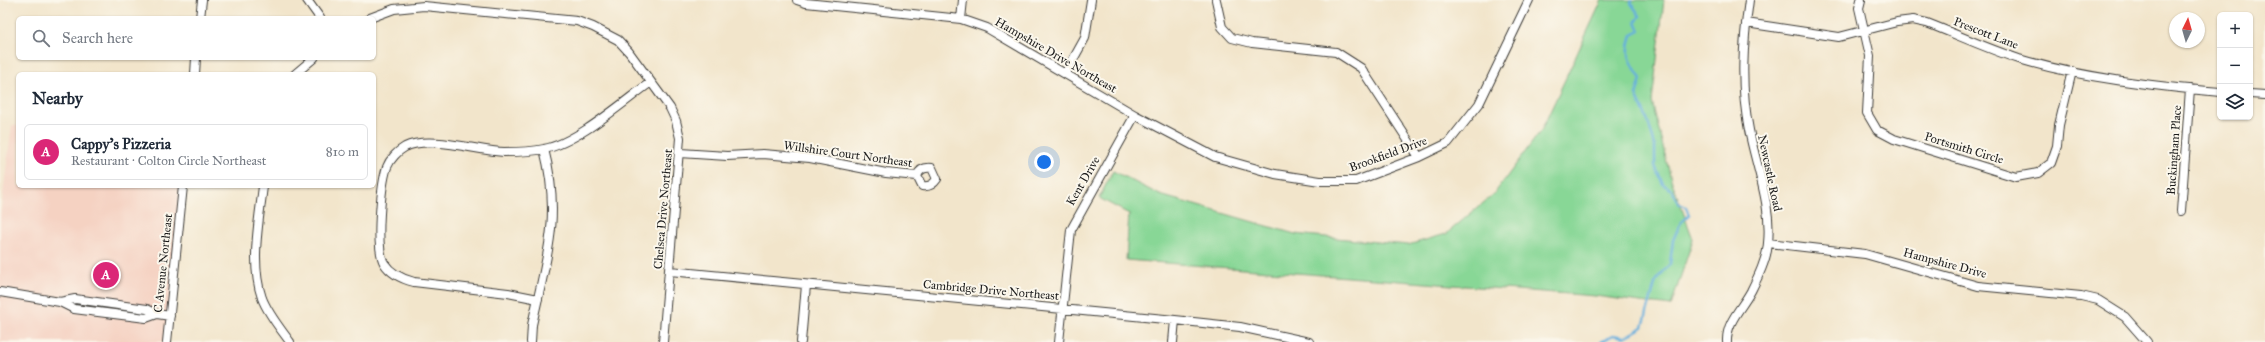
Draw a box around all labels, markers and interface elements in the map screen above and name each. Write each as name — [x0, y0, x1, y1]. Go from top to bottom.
north arrow — [2169, 12, 2205, 48]
map controls — [2217, 12, 2253, 120]
button: + — [2217, 12, 2253, 48]
street label: Hampshire Drive Northeast — [993, 14, 1120, 96]
street label: Prescott Lane — [1952, 14, 2020, 52]
search box — [16, 16, 376, 60]
icon: search — [30, 27, 52, 49]
text: Search here — [62, 29, 133, 47]
button: − — [2217, 48, 2253, 84]
button: layers — [2217, 84, 2253, 120]
text: Nearby — [32, 88, 83, 109]
street label: Buckingham Place — [2164, 105, 2185, 195]
street label: Portsmith Circle — [1923, 129, 2005, 167]
street label: Brookfield Drive — [1347, 133, 1429, 175]
street label: Newcastle Road — [1755, 133, 1785, 213]
text: Cappy's Pizzeria — [71, 135, 171, 153]
street label: Willshire Court Northeast — [783, 138, 914, 170]
text: A — [42, 144, 50, 160]
text: 810 m — [326, 144, 359, 160]
street label: Chelsea Drive Northeast — [651, 148, 675, 270]
your location — [1034, 152, 1054, 172]
text: Restaurant · Colton Circle Northeast — [71, 153, 266, 169]
street label: Kent Drive — [1063, 154, 1103, 208]
street label: C Avenue Northeast — [151, 212, 175, 313]
street label: Hampshire Drive — [1902, 245, 1988, 281]
pin: A — [93, 260, 119, 290]
street label: Cambridge Drive Northeast — [922, 277, 1060, 304]

